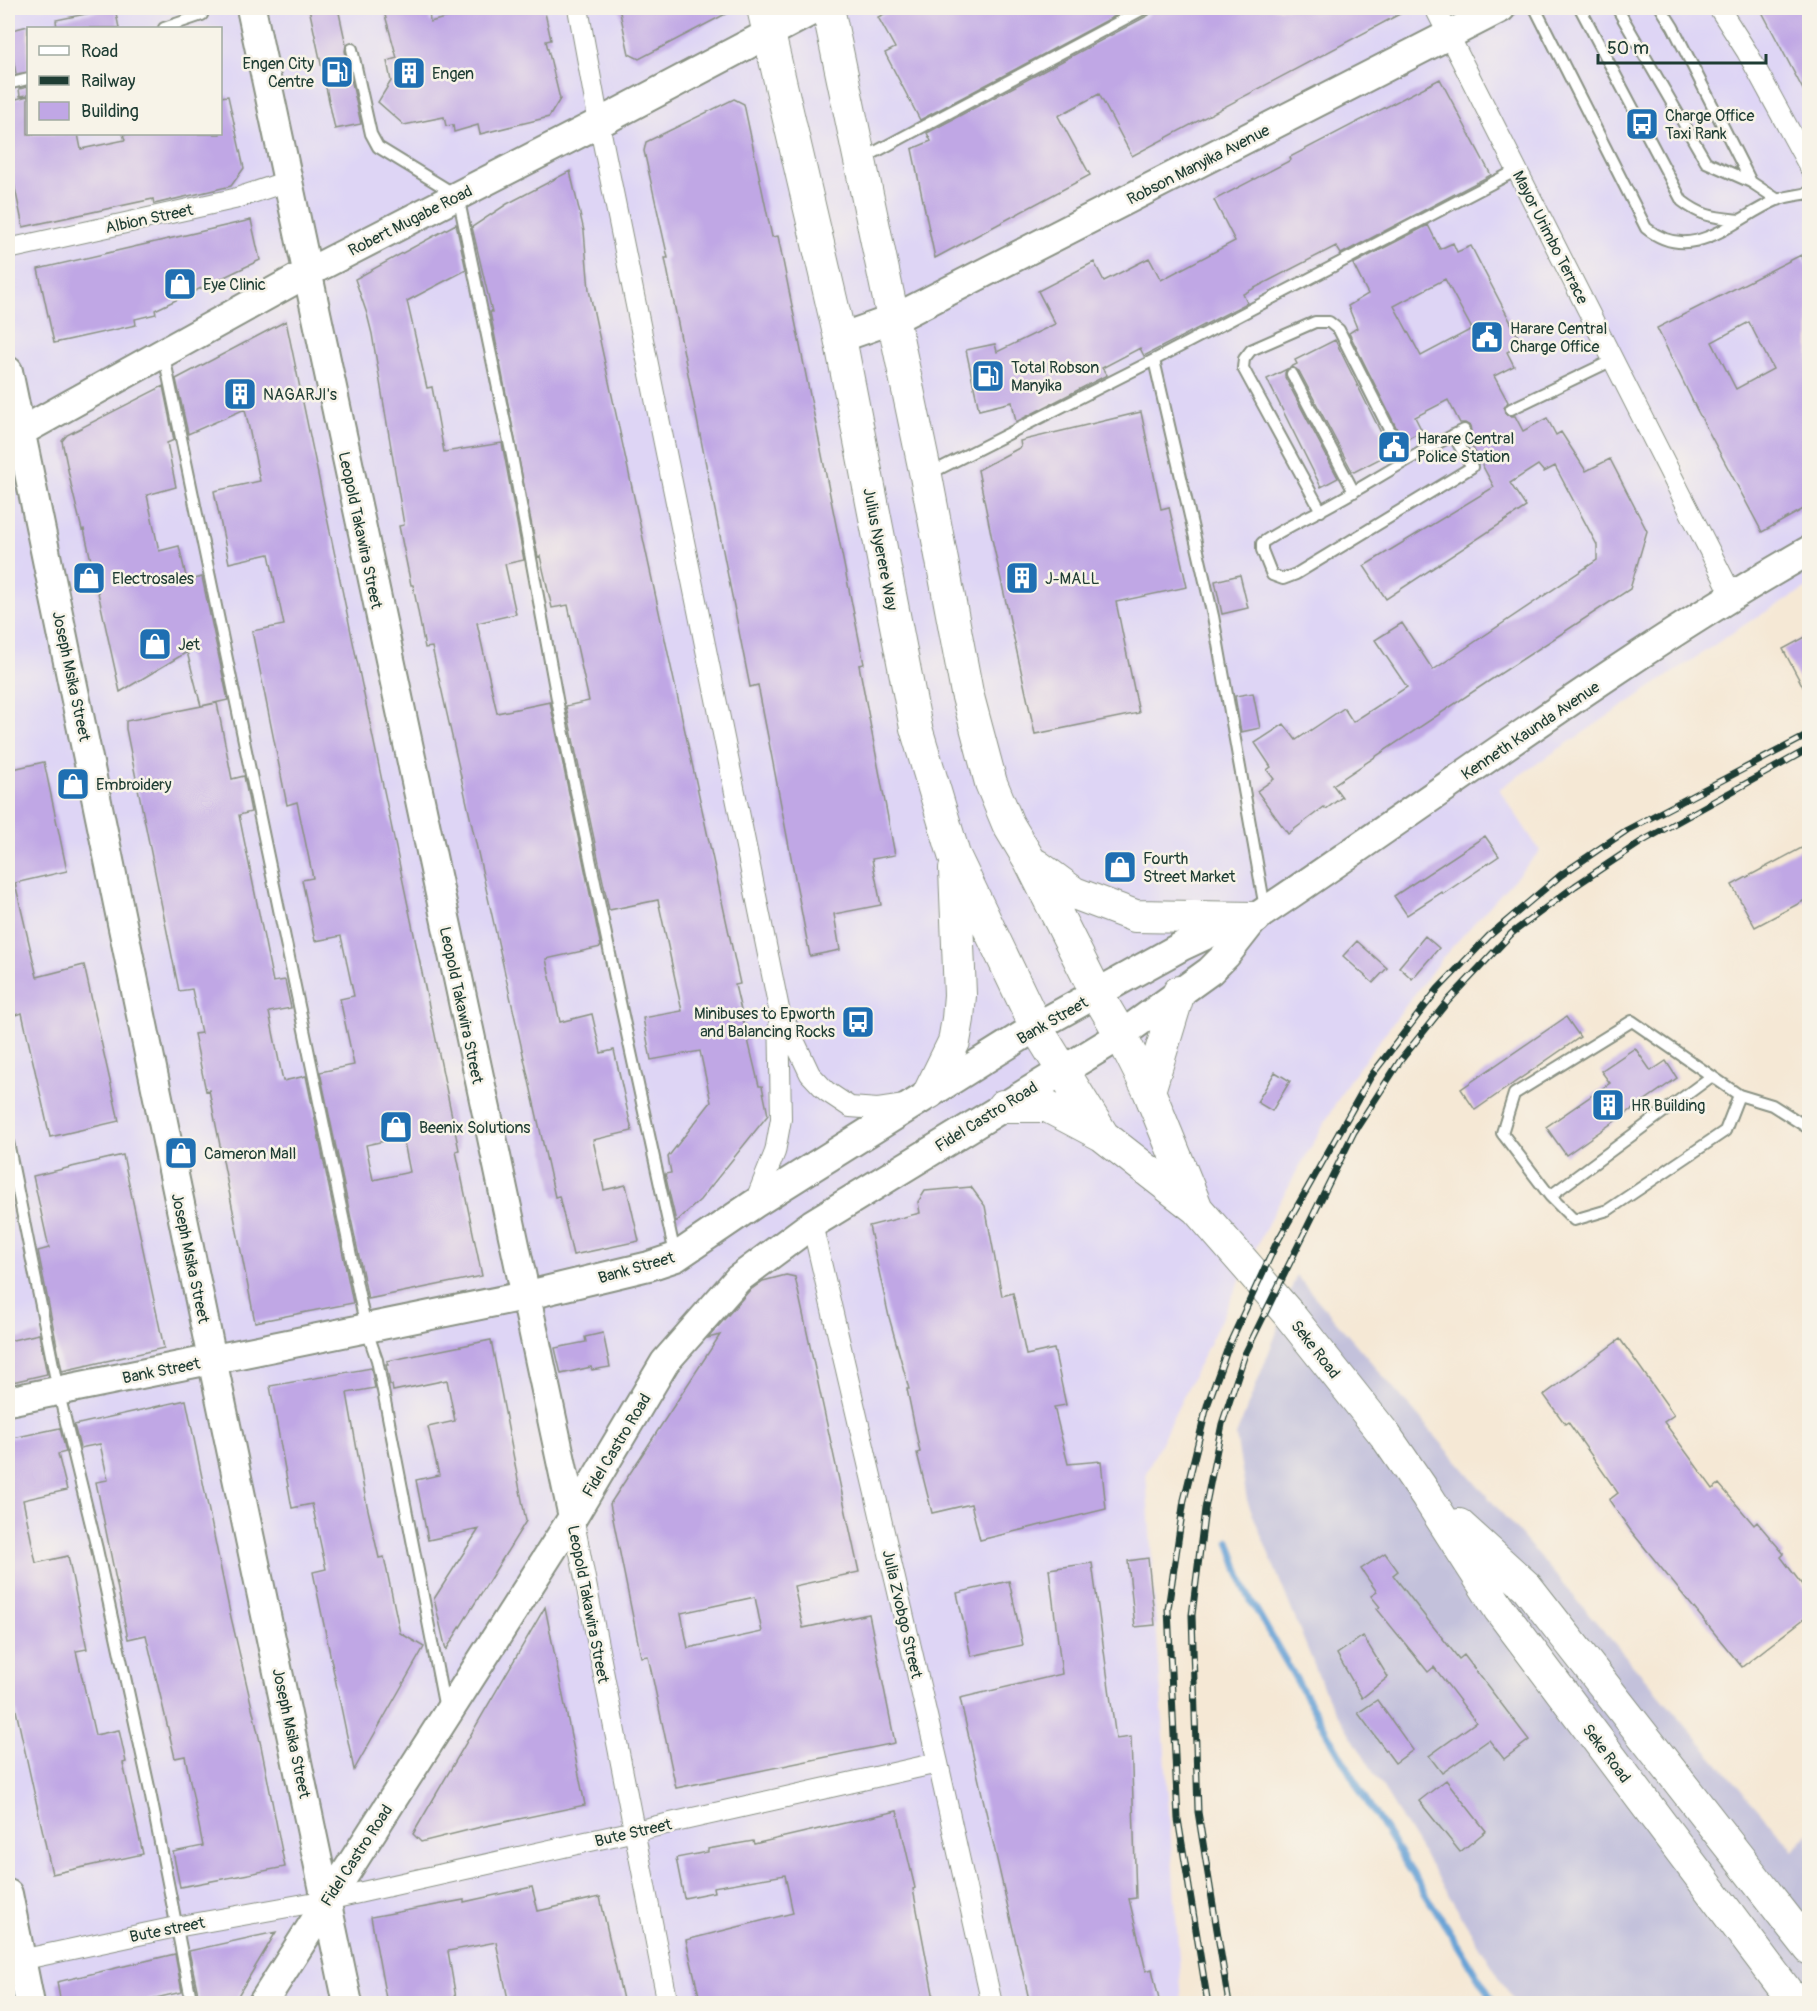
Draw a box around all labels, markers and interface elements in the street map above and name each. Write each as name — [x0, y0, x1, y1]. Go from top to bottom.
legend — [27, 27, 222, 135]
scale bar — [1598, 27, 1766, 65]
text: 50 m — [1607, 37, 1649, 60]
text: Road — [81, 40, 118, 63]
place label: Engen City Centre — [242, 54, 314, 92]
fuel station icon: Engen City Centre — [319, 54, 355, 90]
building icon: Engen — [391, 55, 427, 91]
place label: Engen — [432, 64, 474, 84]
text: Railway — [81, 70, 136, 93]
text: Building — [81, 100, 139, 123]
bus stop icon: Charge Office Taxi Rank — [1624, 106, 1660, 142]
place label: Charge Office Taxi Rank — [1665, 106, 1755, 144]
street label: Robson Manyika Avenue — [1124, 120, 1273, 210]
street label: Mayor Urimbo Terrace — [1508, 167, 1592, 308]
street label: Robert Mugabe Road — [345, 181, 476, 261]
street label: Albion Street — [103, 200, 195, 238]
shop icon: Eye Clinic — [162, 266, 198, 302]
place label: Eye Clinic — [203, 275, 266, 295]
public building icon: Harare Central Charge Office — [1469, 319, 1505, 355]
place label: Harare Central Charge Office — [1510, 319, 1607, 357]
fuel station icon: Total Robson Manyika — [970, 358, 1006, 394]
place label: Total Robson Manyika — [1011, 358, 1099, 396]
building icon: NAGARJI's — [222, 376, 258, 412]
place label: NAGARJI's — [263, 385, 337, 405]
public building icon: Harare Central Police Station — [1376, 429, 1412, 465]
place label: Harare Central Police Station — [1417, 429, 1514, 467]
street label: Leopold Takawira Street — [334, 450, 387, 611]
street label: Julius Nyerere Way — [858, 486, 902, 612]
shop icon: Electrosales — [71, 560, 107, 596]
building icon: J-MALL — [1004, 560, 1040, 596]
place label: Electrosales — [112, 569, 194, 589]
place label: J-MALL — [1045, 569, 1099, 589]
street label: Joseph Msika Street — [47, 609, 95, 744]
shop icon: Jet — [137, 626, 173, 662]
place label: Jet — [178, 635, 201, 655]
street label: Kenneth Kaunda Avenue — [1458, 677, 1604, 785]
shop icon: Embroidery — [55, 766, 91, 802]
place label: Embroidery — [96, 775, 172, 795]
shop icon: Fourth Street Market — [1102, 849, 1138, 885]
place label: Fourth Street Market — [1143, 849, 1236, 887]
street label: Leopold Takawira Street — [435, 925, 488, 1086]
street label: Bank Street — [1013, 992, 1092, 1049]
place label: Minibuses to Epworth and Balancing Rocks — [694, 1004, 835, 1042]
bus stop icon: Minibuses to Epworth and Balancing Rocks — [840, 1004, 876, 1040]
street label: Fidel Castro Road — [932, 1077, 1042, 1156]
building icon: HR Building — [1590, 1087, 1626, 1123]
place label: HR Building — [1631, 1096, 1705, 1116]
shop icon: Beenix Solutions — [378, 1109, 414, 1145]
place label: Beenix Solutions — [419, 1118, 530, 1138]
shop icon: Cameron Mall — [163, 1135, 199, 1171]
place label: Cameron Mall — [204, 1144, 296, 1164]
street label: Joseph Msika Street — [166, 1191, 214, 1326]
street label: Bank Street — [596, 1247, 677, 1288]
street label: Seke Road — [1286, 1317, 1344, 1383]
street label: Bank Street — [121, 1354, 202, 1388]
street label: Fidel Castro Road — [578, 1390, 656, 1501]
street label: Leopold Takawira Street — [563, 1524, 613, 1685]
street label: Julia Zvobgo Street — [878, 1548, 927, 1681]
street label: Joseph Msika Street — [267, 1666, 315, 1801]
street label: Seke Road — [1578, 1720, 1635, 1787]
street label: Fidel Castro Road — [317, 1801, 397, 1910]
street label: Bute Street — [593, 1814, 674, 1852]
street label: Bute street — [128, 1913, 207, 1947]

